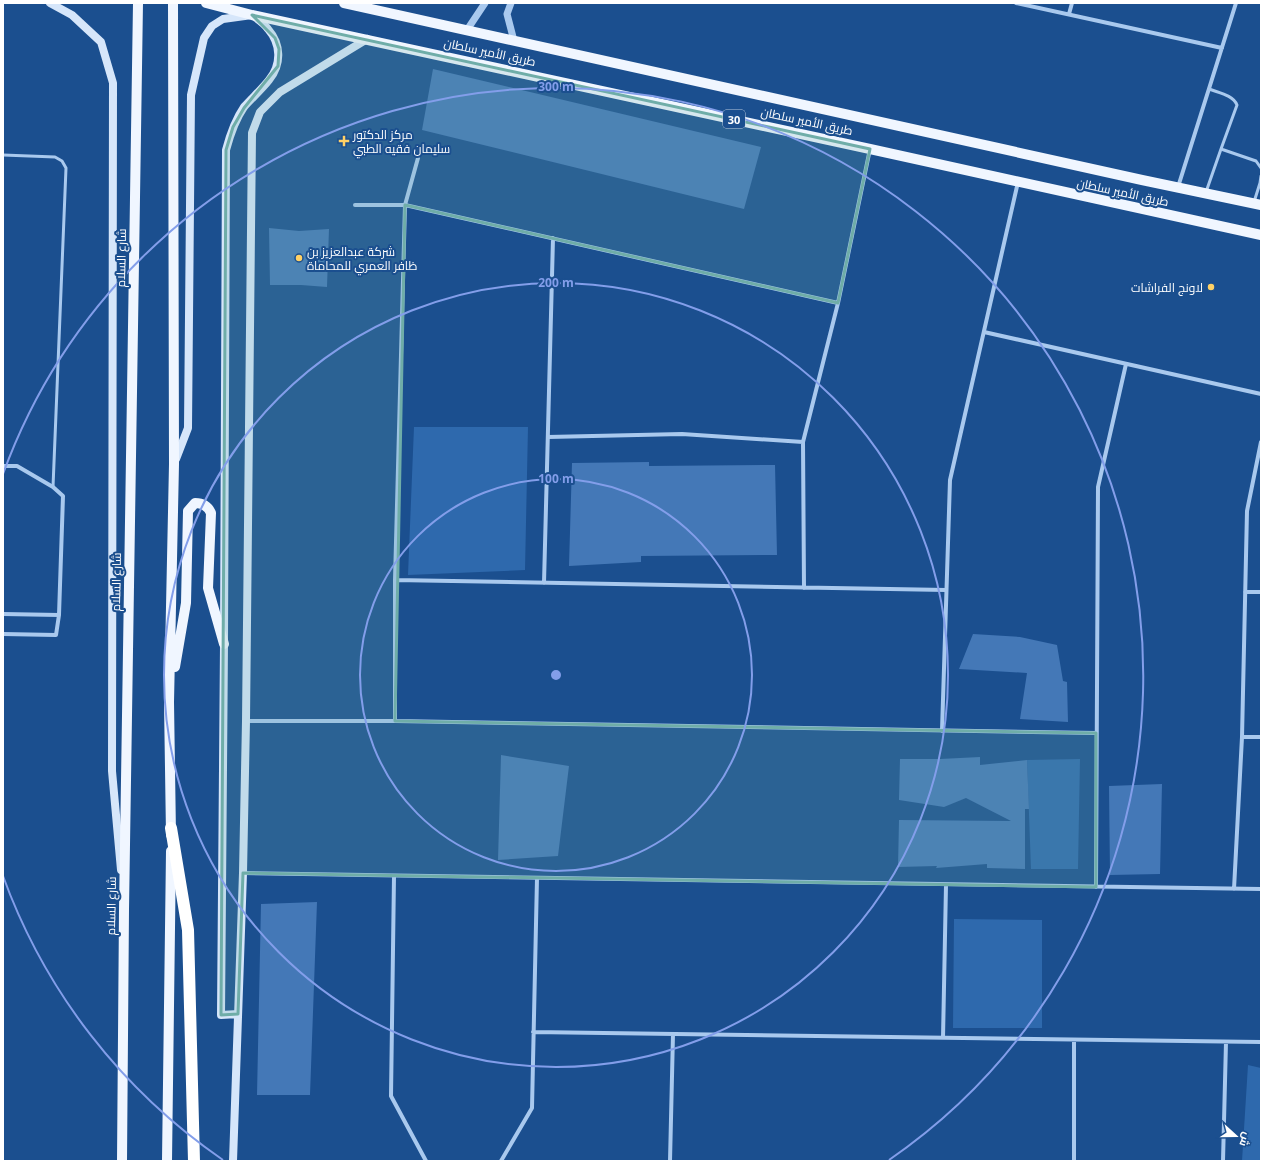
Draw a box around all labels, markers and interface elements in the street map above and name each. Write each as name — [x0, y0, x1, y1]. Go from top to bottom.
street label: طريق الأمير سلطان — [442, 34, 538, 70]
text: 300 m — [538, 78, 574, 95]
street label: طريق الأمير سلطان — [759, 103, 855, 139]
road number: 30 — [723, 110, 745, 128]
place label: مركز الدكتور سليمان فقيه الطبي — [352, 126, 450, 159]
marker: مركز الدكتور سليمان فقيه الطبي — [338, 135, 350, 147]
street label: طريق الأمير سلطان — [1075, 174, 1171, 210]
street label: شارع السلام — [112, 228, 130, 288]
place label: شركة عبدالعزيز بن ظافر العمري للمحاماة — [307, 243, 417, 276]
marker: شركة عبدالعزيز بن ظافر العمري للمحاماة — [294, 253, 304, 263]
text: 200 m — [538, 274, 574, 291]
place label: لاونج الفراشات — [1131, 279, 1203, 296]
marker: لاونج الفراشات — [1206, 282, 1216, 292]
text: 100 m — [538, 470, 574, 487]
street label: شارع السلام — [107, 552, 125, 612]
centre of rings — [549, 668, 563, 682]
street label: شارع السلام — [102, 876, 120, 936]
north arrow — [1216, 1116, 1256, 1156]
text: ش — [1236, 1130, 1255, 1149]

